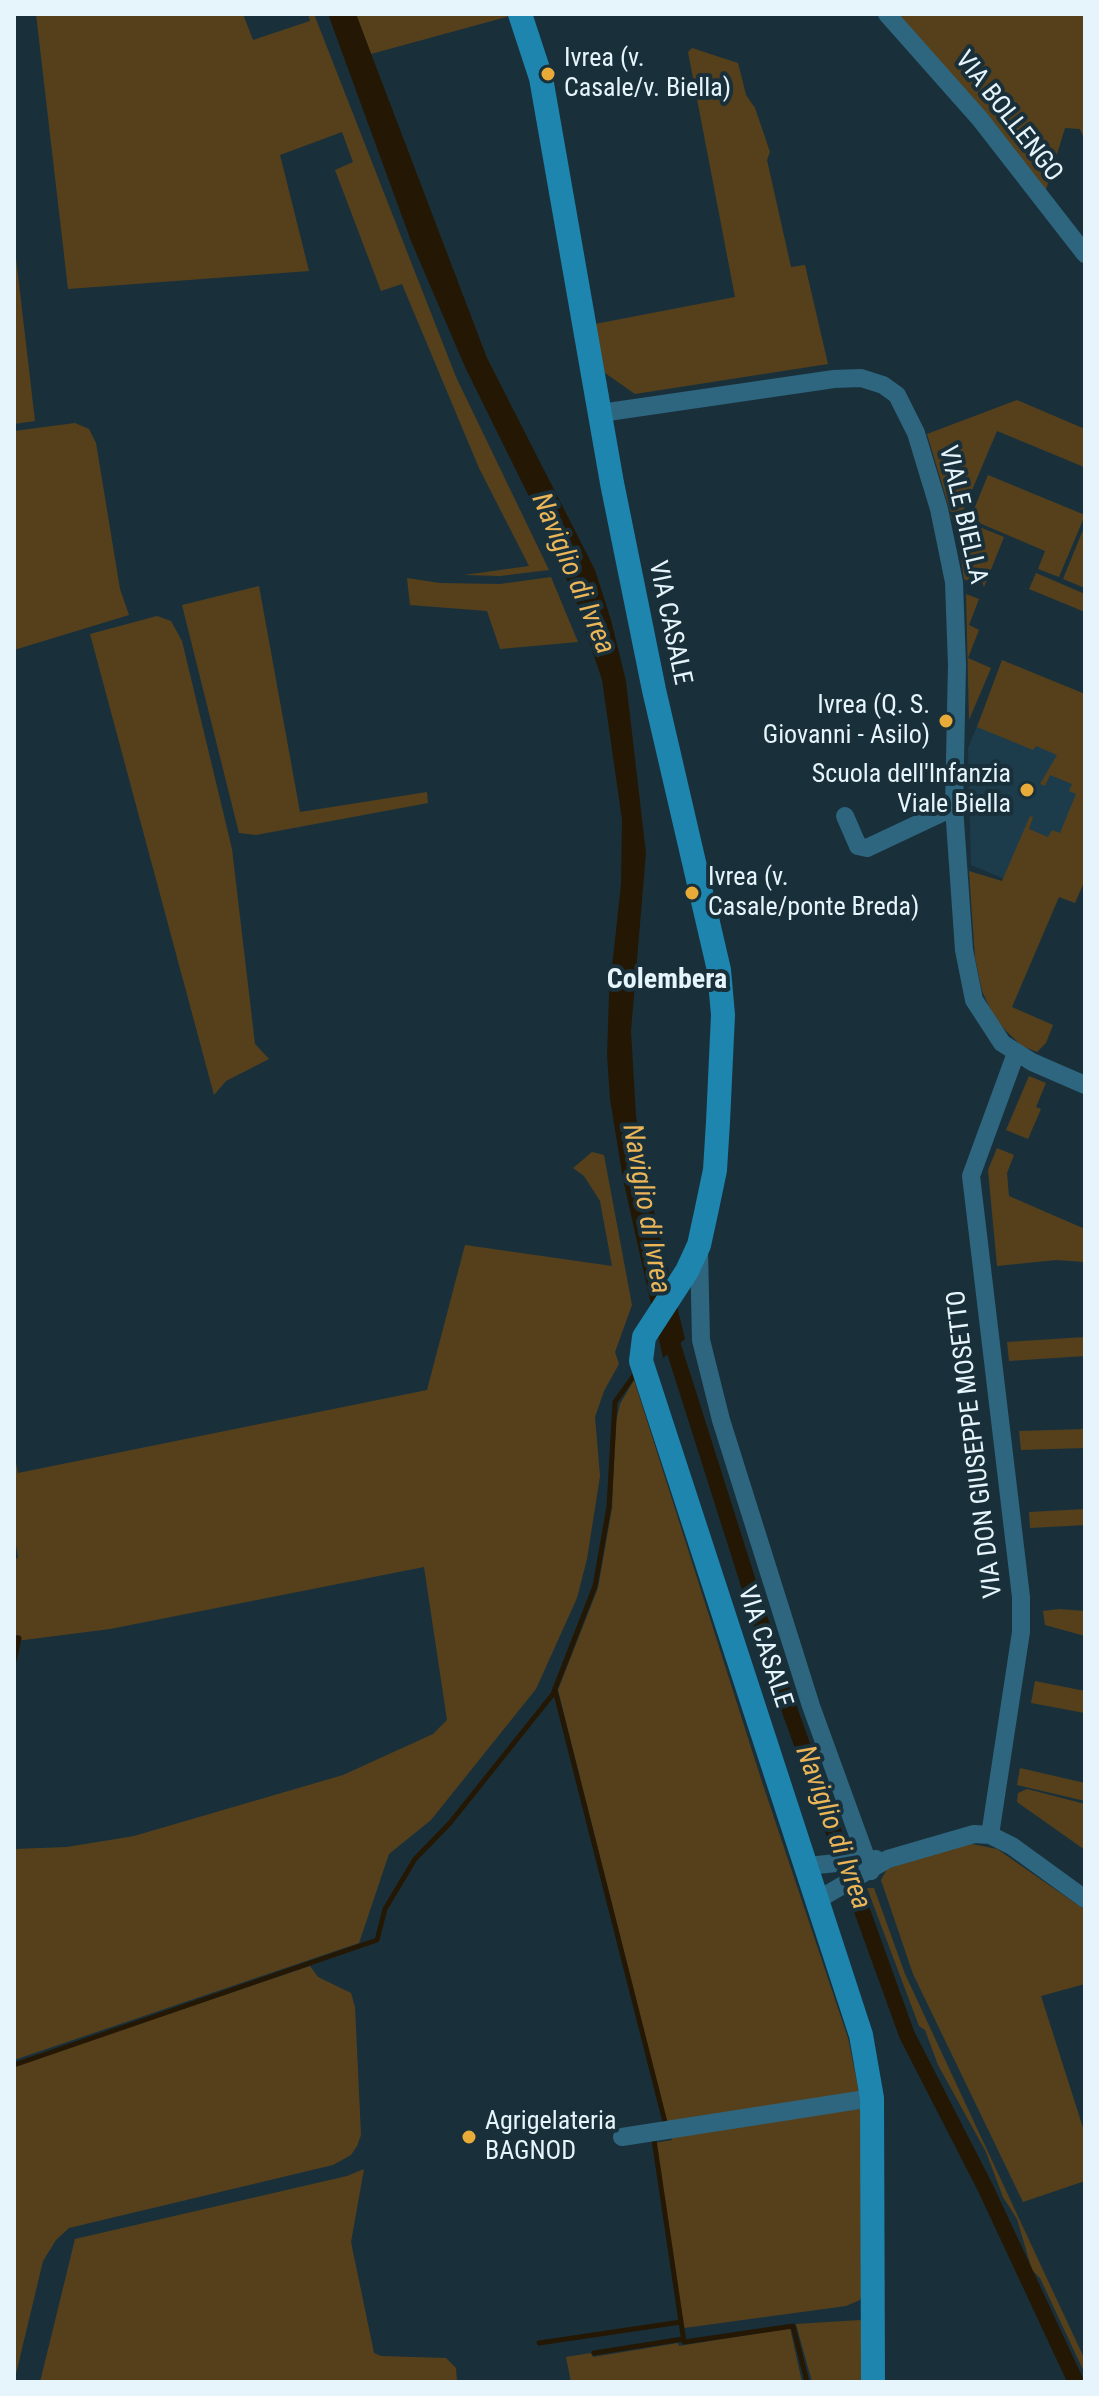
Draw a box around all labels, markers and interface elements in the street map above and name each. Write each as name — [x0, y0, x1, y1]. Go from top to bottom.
place label: Ivrea (v. Casale/v. Biella) — [564, 43, 731, 104]
street label: VIA BOLLENGO — [947, 46, 1069, 188]
marker: Ivrea (v. Casale/v. Biella) — [539, 65, 557, 83]
street label: VIALE BIELLA — [931, 443, 993, 587]
water label: Naviglio di Ivrea — [523, 488, 621, 660]
street label: VIA CASALE — [641, 558, 697, 688]
place label: Ivrea (Q. S. Giovanni - Asilo) — [763, 690, 930, 752]
marker: Ivrea (Q. S. Giovanni - Asilo) — [937, 712, 955, 730]
place label: Scuola dell'Infanzia Viale Biella — [812, 759, 1011, 820]
marker: Scuola dell'Infanzia Viale Biella — [1018, 781, 1036, 799]
place label: Ivrea (v. Casale/ponte Breda) — [708, 862, 919, 924]
marker: Ivrea (v. Casale/ponte Breda) — [683, 884, 701, 902]
district label: Colembera — [607, 964, 727, 998]
water label: Naviglio di Ivrea — [614, 1122, 676, 1296]
street label: VIA DON GIUSEPPE MOSETTO — [942, 1288, 1010, 1600]
street label: VIA CASALE — [730, 1582, 798, 1712]
water label: Naviglio di Ivrea — [787, 1742, 877, 1914]
place label: Agrigelateria BAGNOD — [485, 2106, 616, 2168]
marker: Agrigelateria BAGNOD — [460, 2128, 478, 2146]

